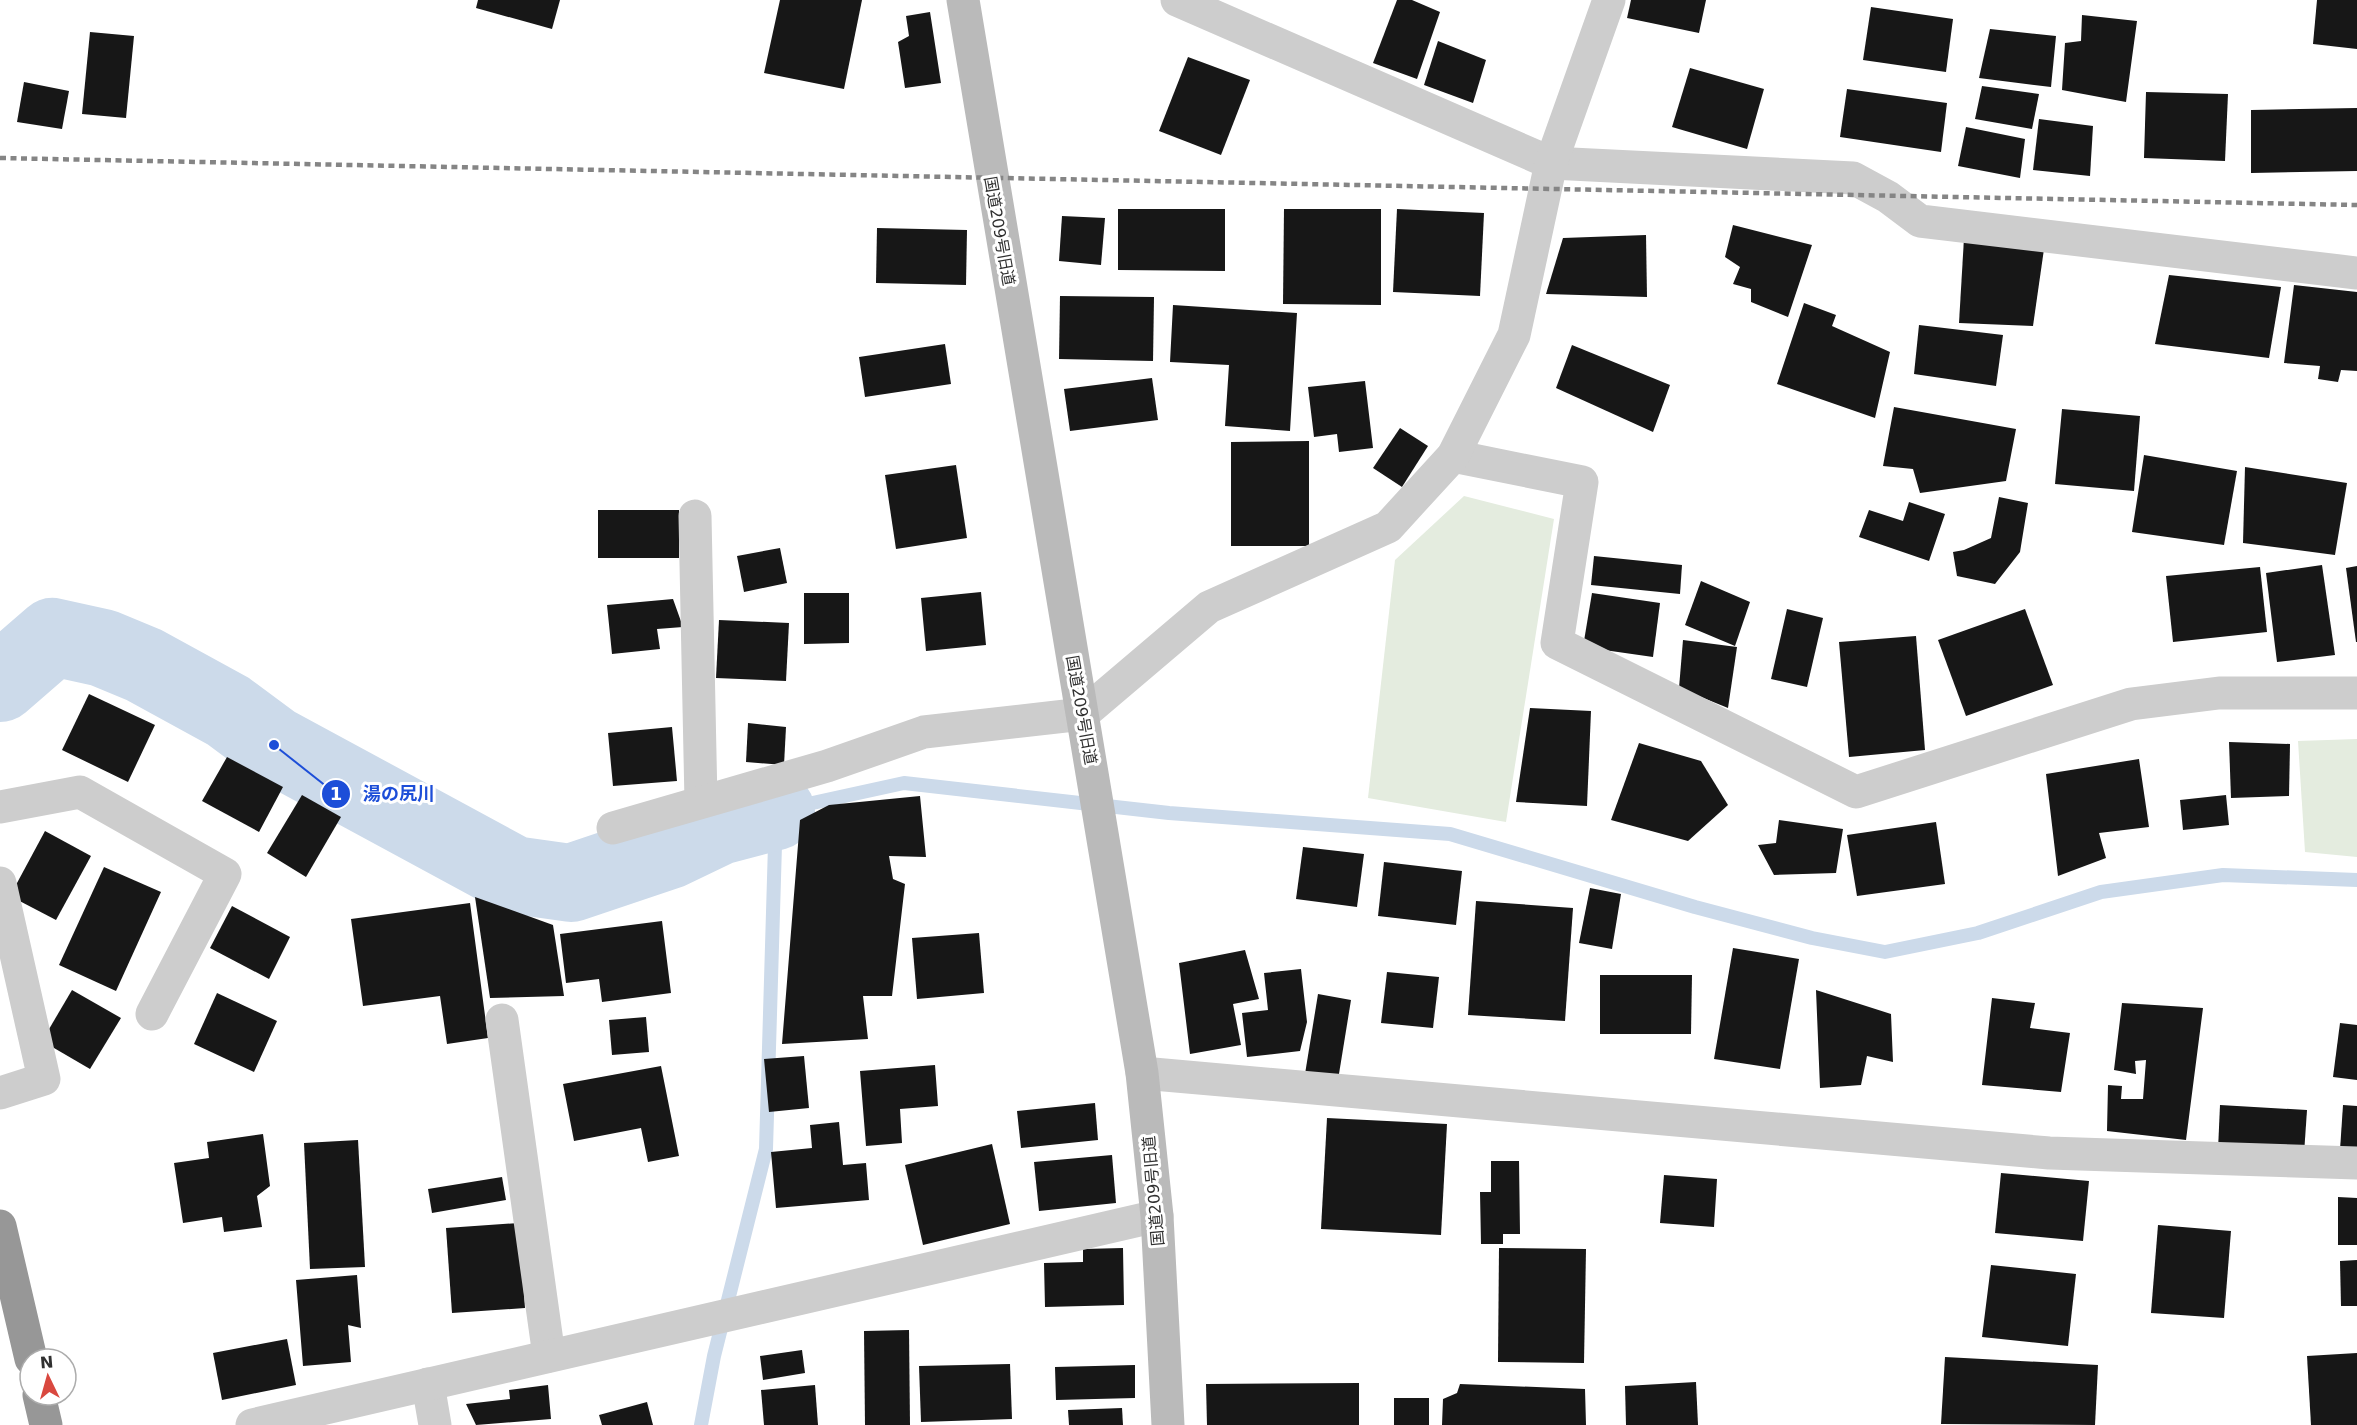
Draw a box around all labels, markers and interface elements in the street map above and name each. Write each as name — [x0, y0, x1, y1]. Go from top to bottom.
street label: 国道209号旧道 — [981, 175, 1018, 287]
street label: 国道209号旧道 — [1063, 654, 1100, 766]
callout: 湯の尻川 — [321, 776, 447, 812]
text: 1 — [330, 783, 342, 804]
text: 湯の尻川 — [363, 783, 435, 804]
street label: 国道209号旧道 — [1139, 1135, 1168, 1247]
north arrow — [18, 1347, 78, 1407]
text: N — [39, 1353, 54, 1373]

